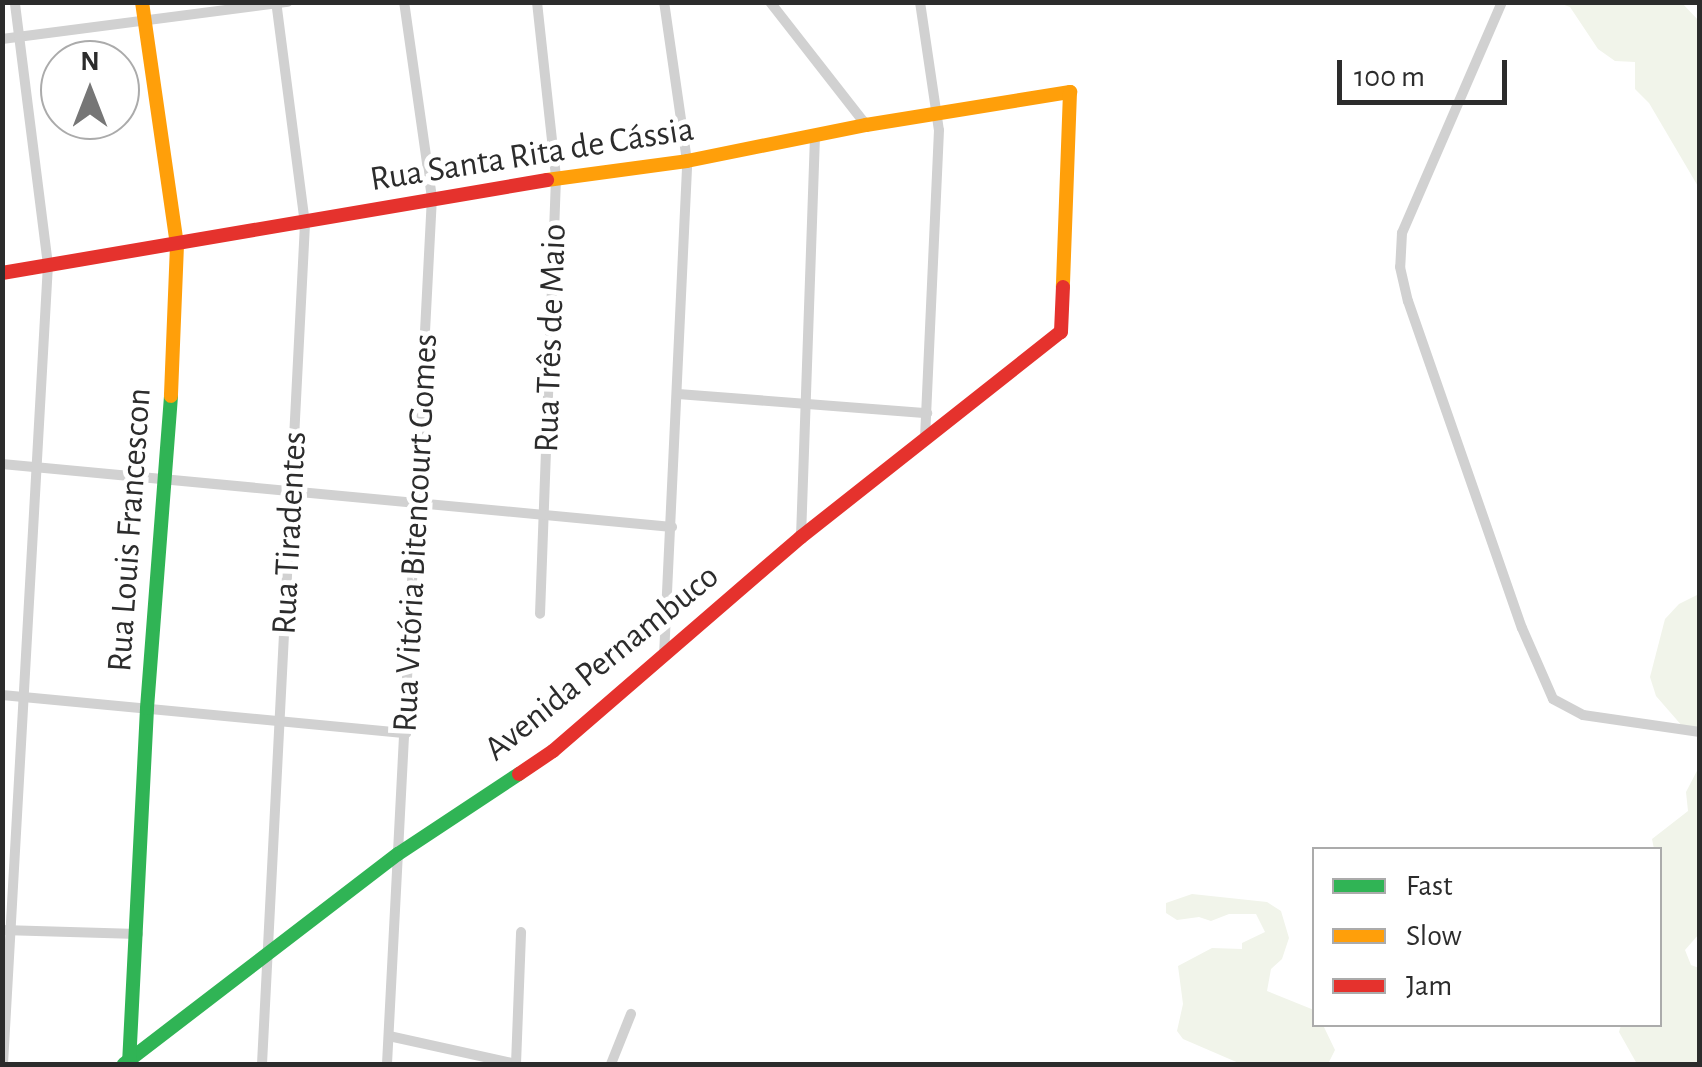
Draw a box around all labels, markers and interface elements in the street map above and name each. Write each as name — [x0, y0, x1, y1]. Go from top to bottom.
north arrow — [40, 40, 140, 140]
scale bar — [1342, 40, 1512, 102]
text: N — [80, 48, 100, 76]
text: 100 m — [1354, 62, 1425, 92]
street label: Rua Santa Rita de Cássia — [367, 109, 697, 201]
street label: Rua Três de Maio — [526, 223, 576, 453]
street label: Rua Vitória Bitencourt Gomes — [385, 333, 447, 733]
street label: Rua Louis Francescon — [99, 387, 161, 673]
street label: Rua Tiradentes — [264, 430, 316, 636]
street label: Avenida Pernambuco — [476, 556, 728, 770]
legend — [1312, 847, 1662, 1027]
text: Fast — [1406, 871, 1453, 901]
text: Slow — [1406, 921, 1462, 951]
text: Jam — [1406, 971, 1452, 1001]

